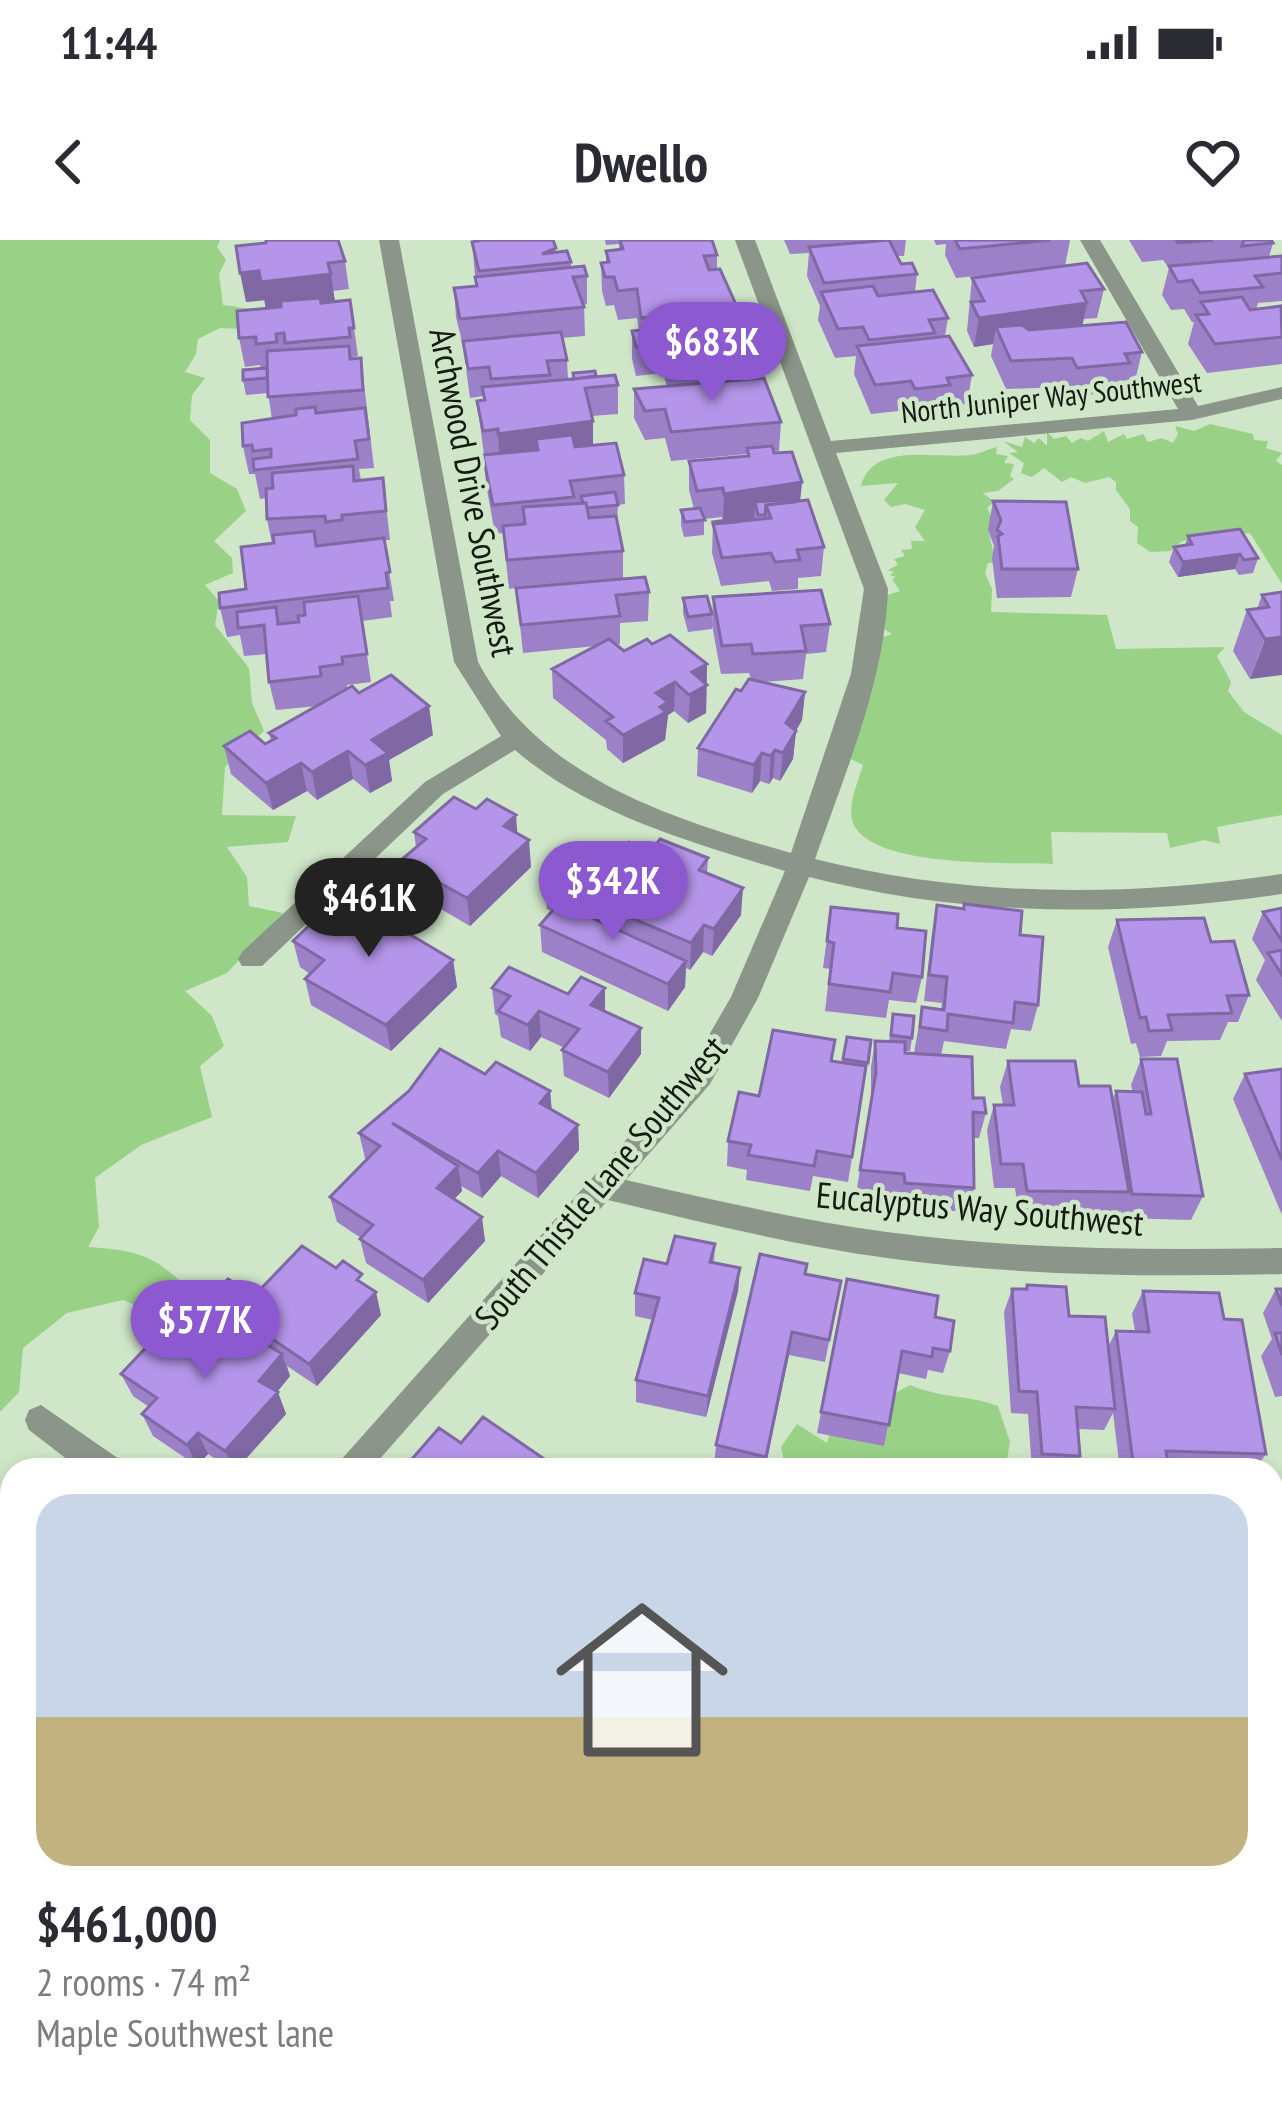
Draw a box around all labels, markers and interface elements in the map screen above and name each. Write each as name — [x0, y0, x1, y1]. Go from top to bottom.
text: 11:44 — [60, 13, 157, 71]
text: Dwello — [574, 127, 708, 197]
icon: back — [36, 129, 102, 195]
icon: heart — [1180, 129, 1246, 195]
pin: $683K — [628, 302, 796, 404]
text: $683K — [665, 315, 759, 366]
street label: Archwood Drive Southwest — [419, 324, 529, 661]
street label: North Juniper Way Southwest — [899, 361, 1204, 431]
pin: $342K — [529, 841, 697, 943]
text: $342K — [566, 854, 660, 905]
pin: $461K — [285, 858, 453, 960]
text: $461K — [322, 871, 416, 922]
street label: South Thistle Lane Southwest — [463, 1025, 737, 1338]
street label: Eucalyptus Way Southwest — [814, 1170, 1146, 1246]
pin: $577K — [121, 1280, 289, 1382]
text: $577K — [158, 1293, 252, 1344]
icon: home — [534, 1572, 750, 1788]
text: $461,000 — [36, 1890, 218, 1956]
text: 2 rooms · 74 m² — [36, 1956, 251, 2007]
text: Maple Southwest lane — [36, 2007, 334, 2058]

